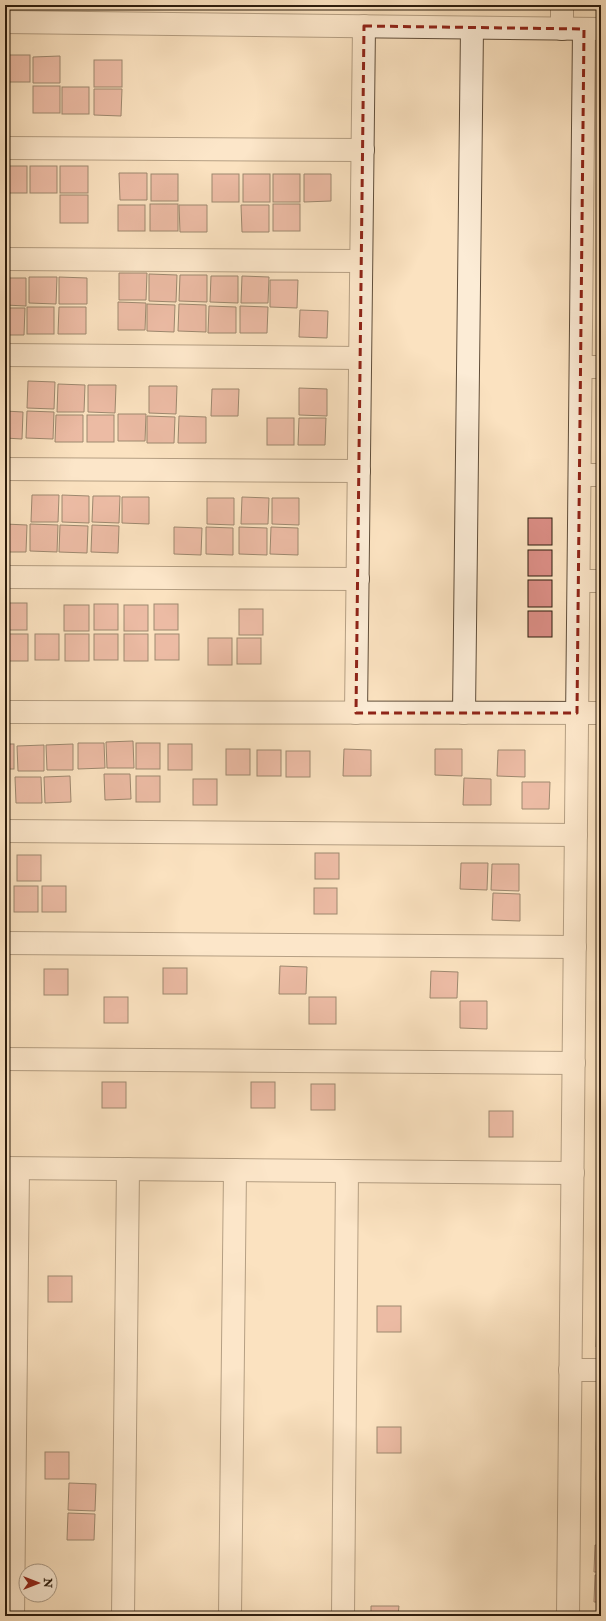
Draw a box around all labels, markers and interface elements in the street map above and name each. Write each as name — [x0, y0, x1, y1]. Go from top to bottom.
north arrow — [18, 1563, 58, 1603]
text: N — [41, 1577, 54, 1589]

